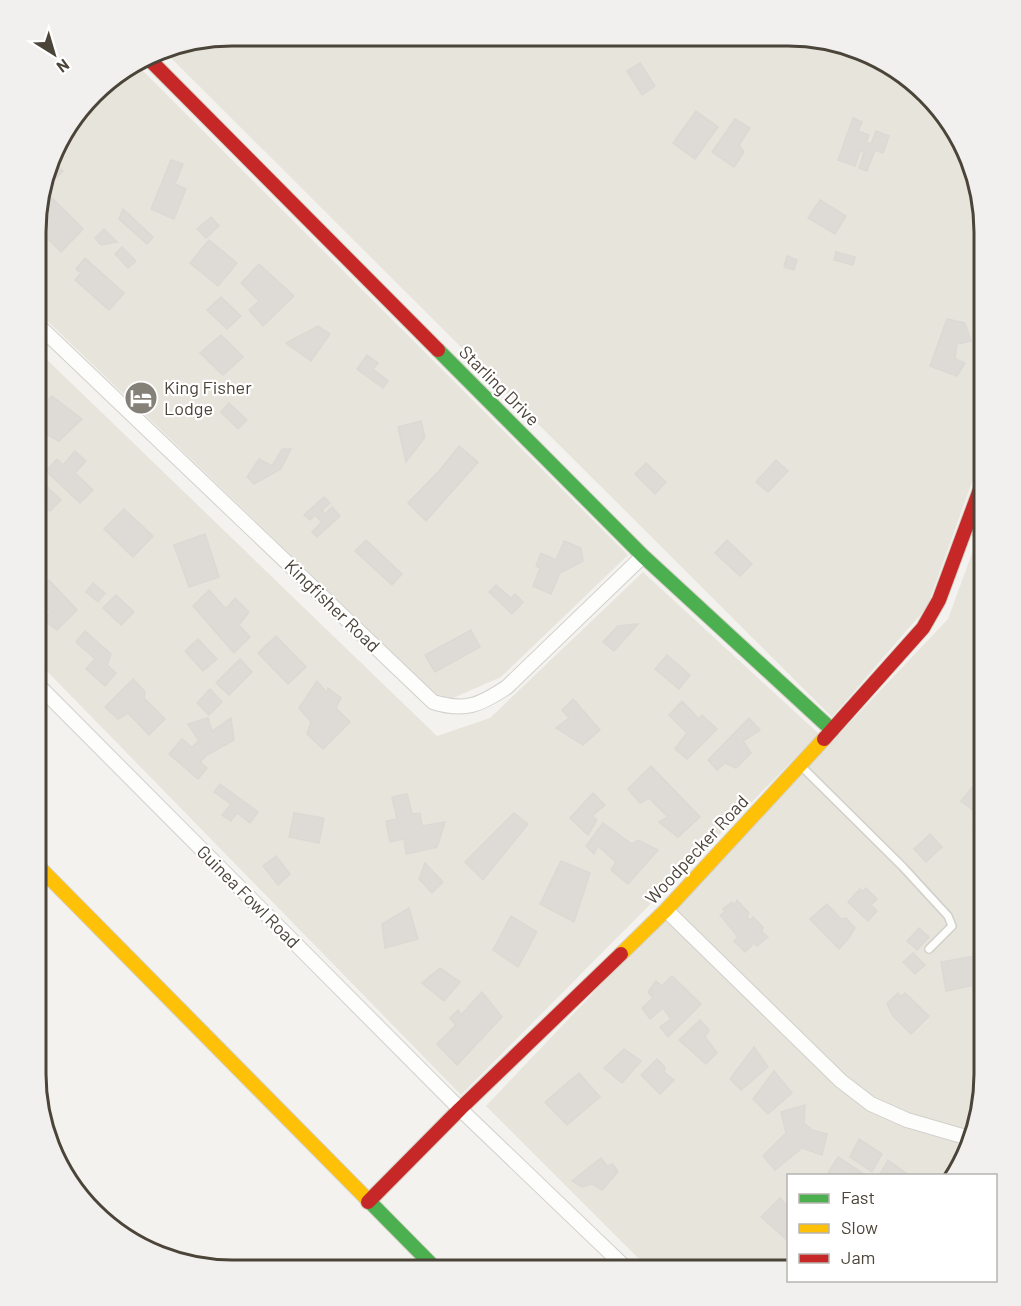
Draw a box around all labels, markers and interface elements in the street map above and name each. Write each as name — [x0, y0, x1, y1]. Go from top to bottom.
north arrow — [24, 24, 84, 84]
text: N — [53, 56, 73, 77]
street label: Starling Drive — [455, 341, 544, 430]
place label: King Fisher Lodge — [164, 376, 252, 419]
hotel icon: King Fisher Lodge — [123, 380, 159, 416]
street label: Kingfisher Road — [281, 554, 385, 656]
street label: Woodpecker Road — [640, 790, 753, 909]
street label: Guinea Fowl Road — [193, 840, 305, 952]
legend — [787, 1174, 997, 1282]
text: Fast — [841, 1186, 875, 1208]
text: Slow — [841, 1216, 878, 1238]
text: Jam — [841, 1246, 875, 1268]

